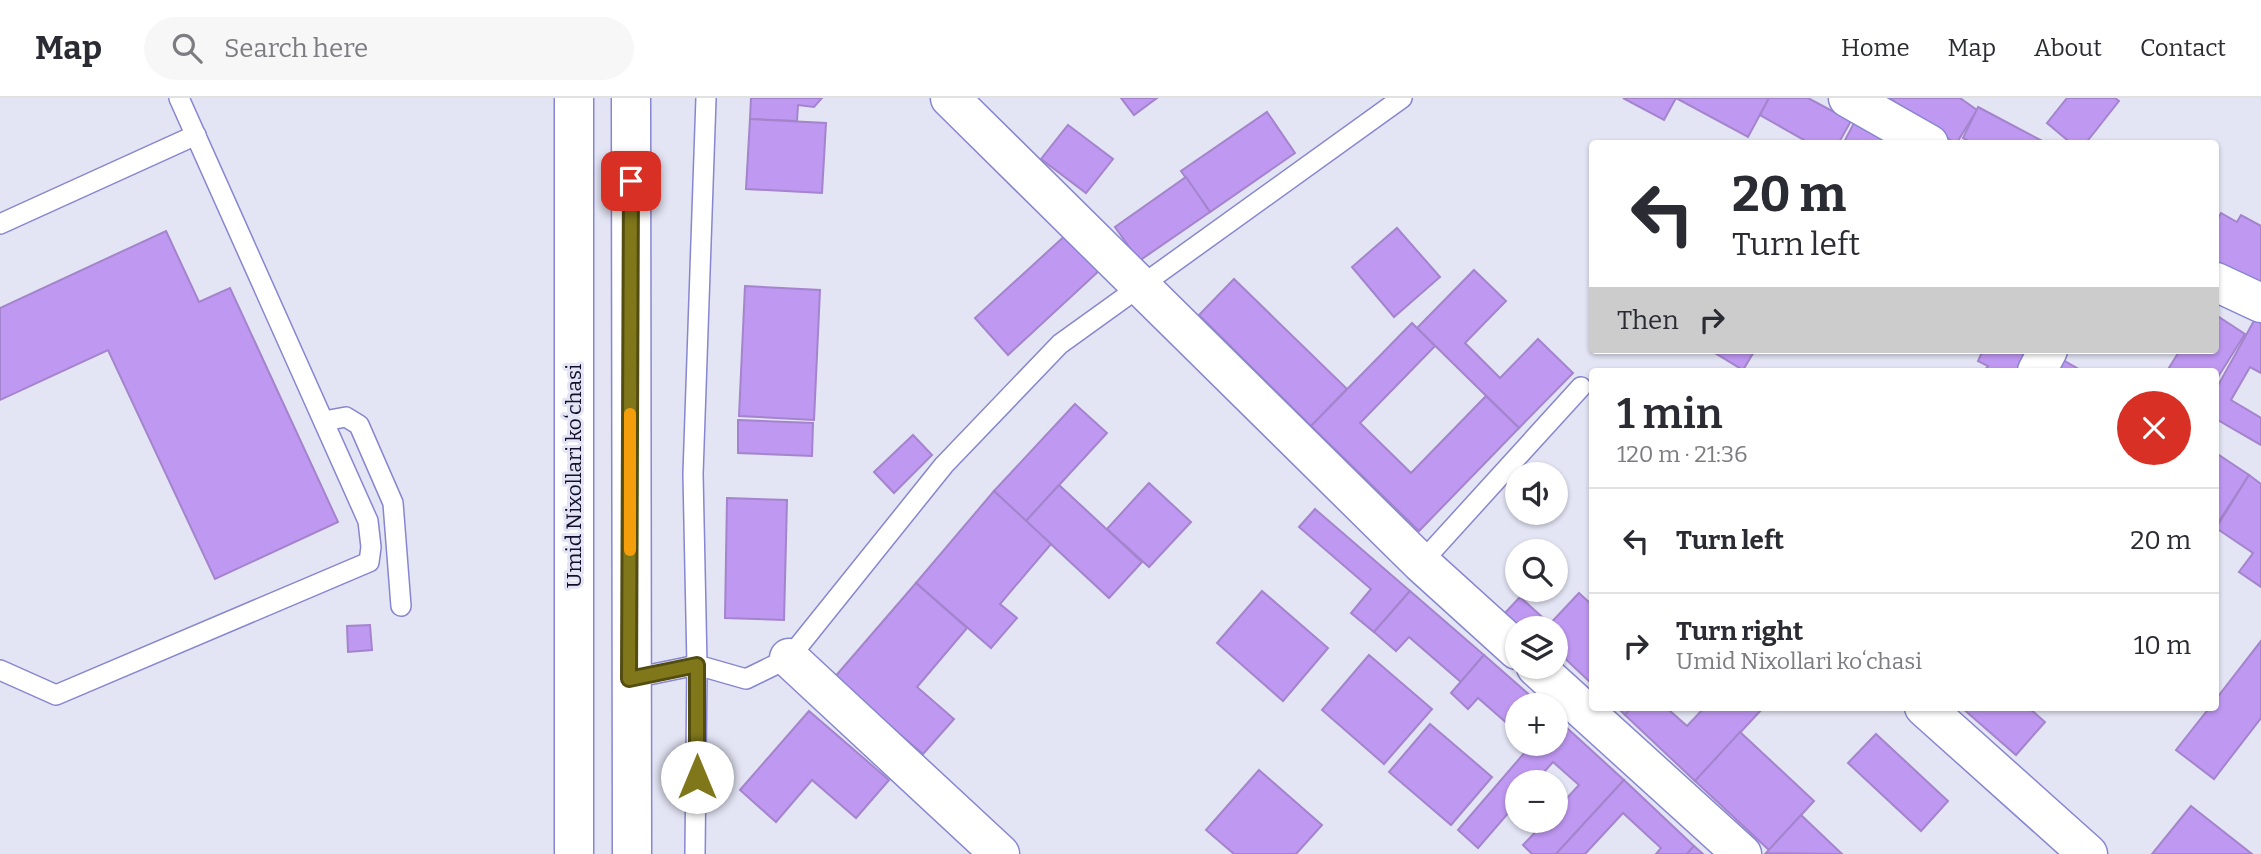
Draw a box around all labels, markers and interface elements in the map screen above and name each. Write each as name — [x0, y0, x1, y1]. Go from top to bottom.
search box — [144, 17, 634, 80]
text: Map — [35, 28, 102, 68]
icon: search — [168, 29, 206, 67]
text: Search here — [224, 33, 368, 64]
text: Home — [1841, 34, 1910, 62]
text: Map — [1948, 34, 1996, 62]
text: About — [2034, 34, 2102, 62]
text: Contact — [2140, 34, 2226, 62]
pin — [601, 151, 661, 211]
icon: arrive — [612, 162, 650, 200]
text: 20 m — [1732, 165, 1846, 224]
icon: left — [1617, 168, 1708, 259]
text: Turn left — [1732, 225, 1860, 263]
icon: right — [1693, 301, 1731, 339]
text: Then — [1617, 305, 1679, 336]
street label: Umid Nixollari koʻchasi — [561, 364, 587, 588]
text: 1 min — [1617, 389, 1723, 439]
button: close — [2117, 391, 2191, 465]
text: 120 m · 21:36 — [1617, 440, 1748, 468]
map controls — [1505, 462, 1568, 833]
button: sound — [1505, 462, 1568, 525]
icon: left — [1617, 522, 1655, 560]
text: Turn left — [1676, 525, 1784, 556]
text: 20 m — [2130, 525, 2191, 556]
button: search — [1505, 539, 1568, 602]
button: layers — [1505, 616, 1568, 679]
text: Turn right — [1676, 616, 1803, 647]
icon: right — [1617, 627, 1655, 665]
text: 10 m — [2134, 630, 2191, 661]
text: Umid Nixollari koʻchasi — [1676, 647, 1922, 675]
button: + — [1505, 693, 1568, 756]
position arrow — [660, 740, 734, 814]
button: − — [1505, 770, 1568, 833]

